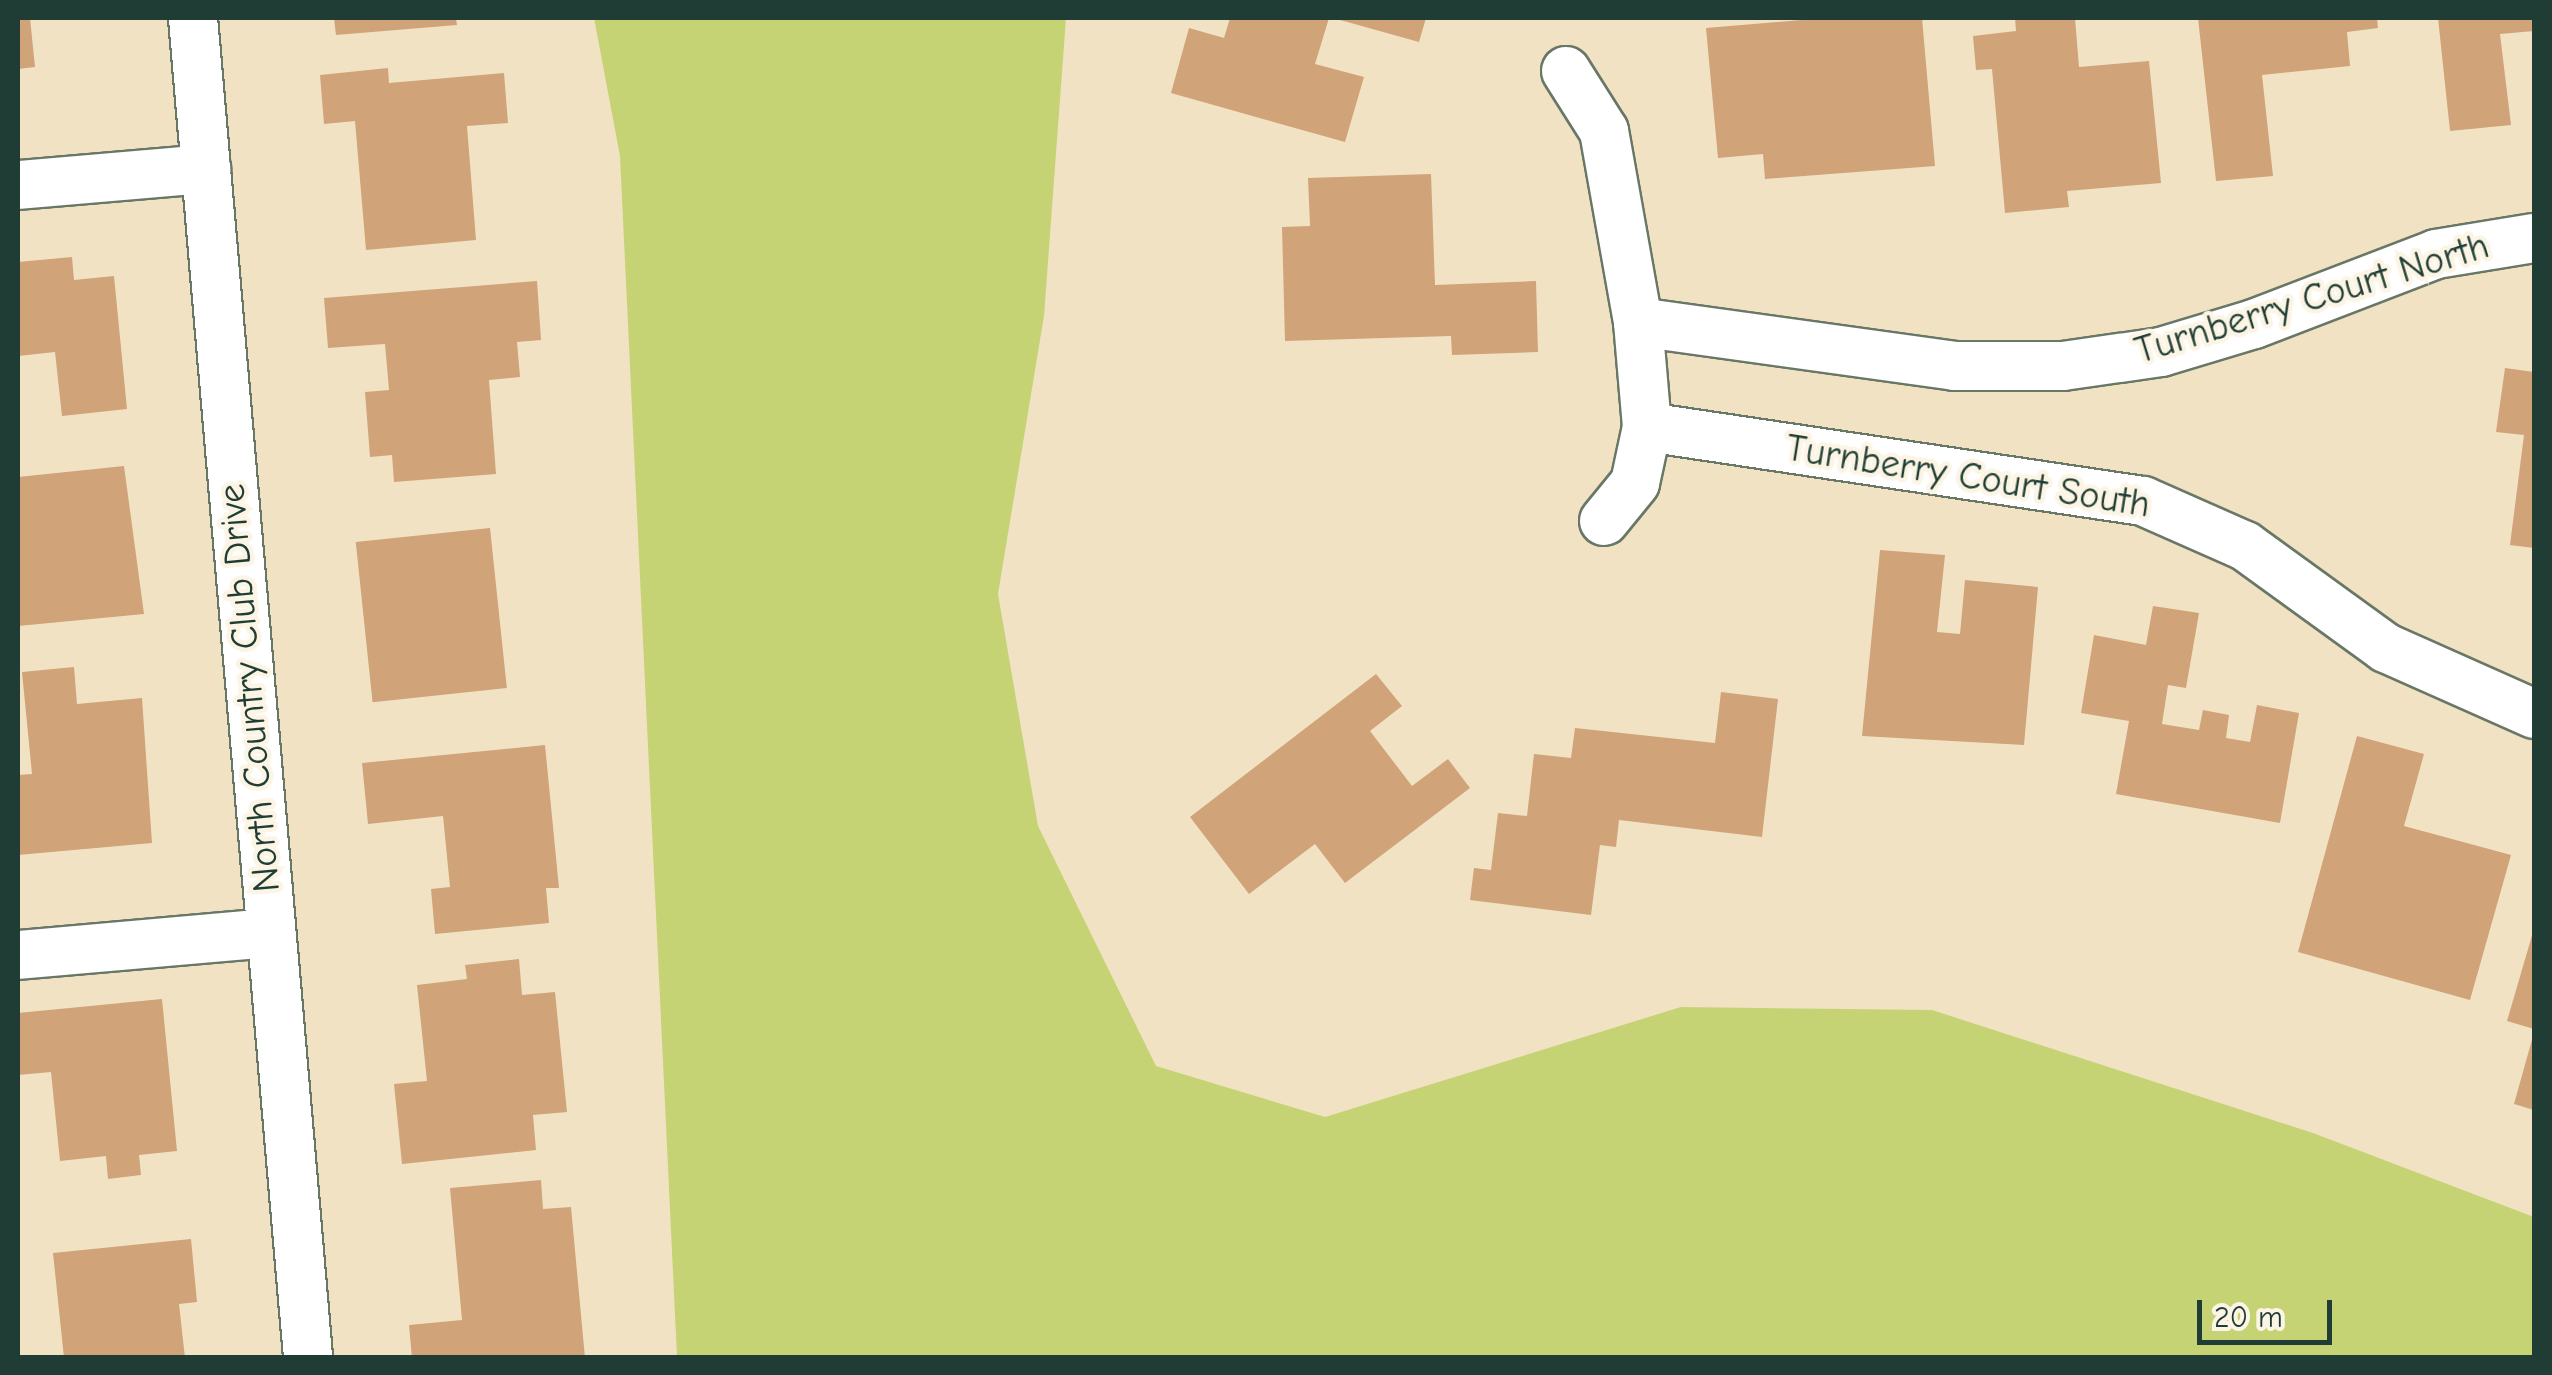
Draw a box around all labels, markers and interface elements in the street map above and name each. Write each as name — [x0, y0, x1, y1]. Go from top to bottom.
street label: Turnberry Court North — [2130, 223, 2494, 375]
street label: Turnberry Court South — [1783, 426, 2153, 528]
street label: North Country Club Drive — [209, 482, 291, 894]
scale bar — [2202, 1280, 2337, 1342]
text: 20 m — [2214, 1300, 2283, 1335]

